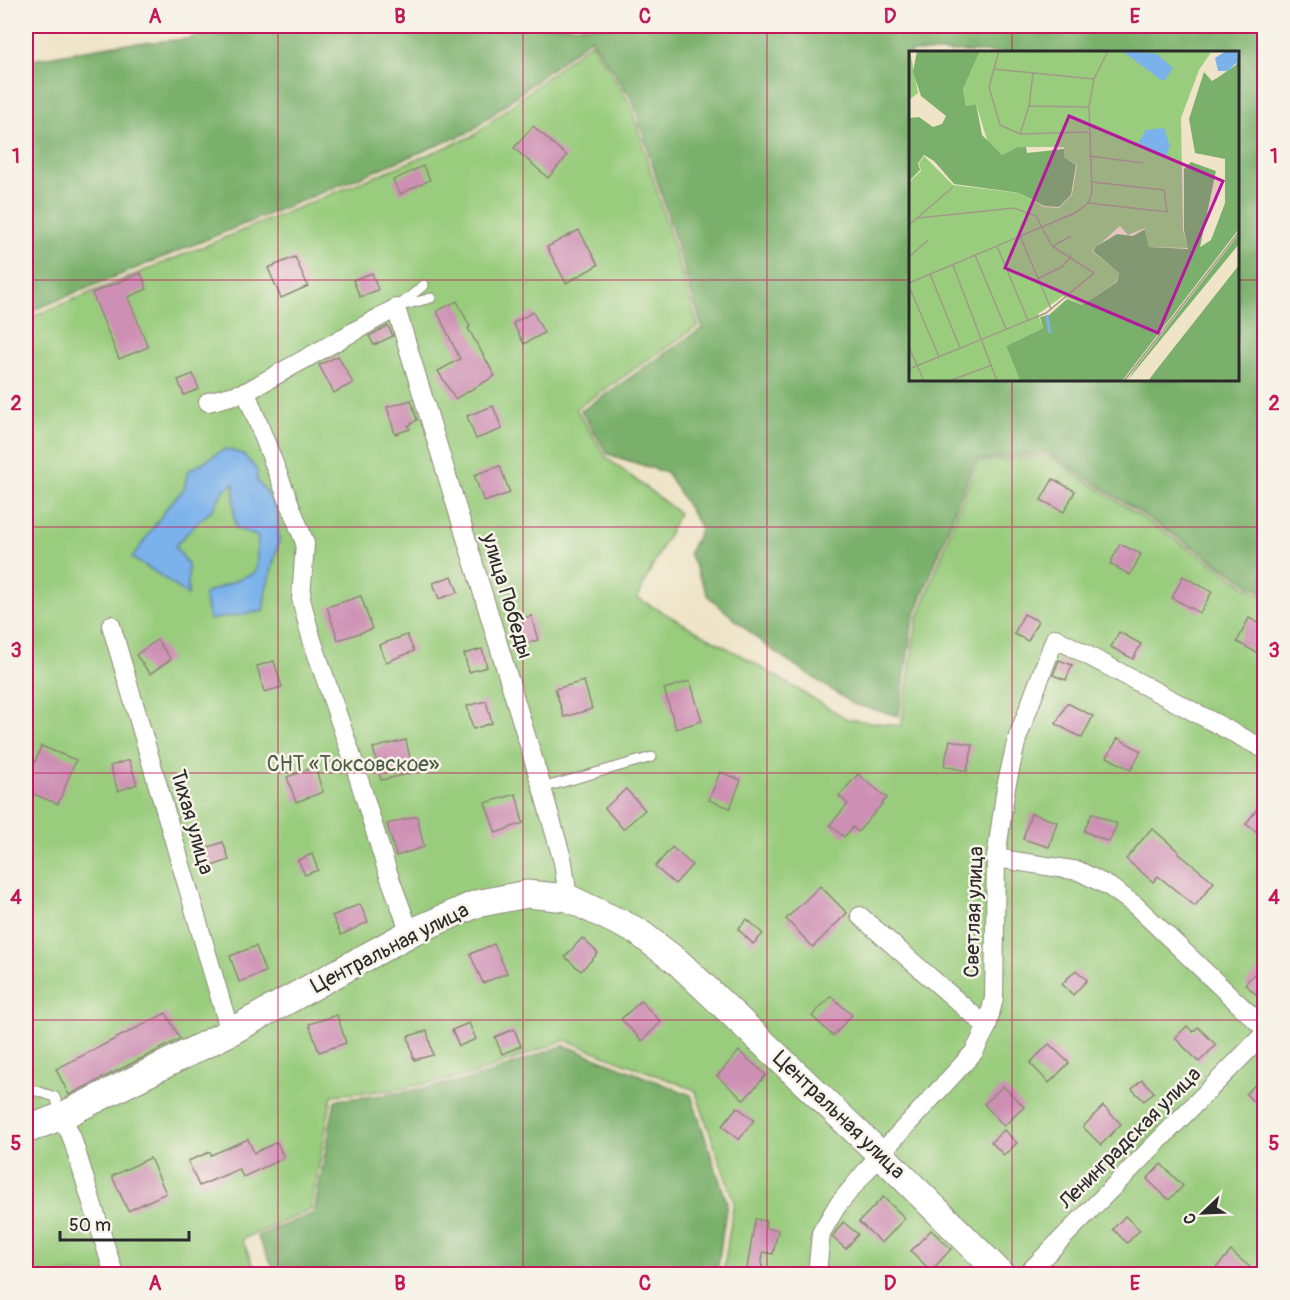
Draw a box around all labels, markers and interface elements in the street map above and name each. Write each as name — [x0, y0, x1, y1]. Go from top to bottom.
text: A — [149, 4, 162, 29]
text: B — [394, 4, 406, 29]
text: C — [639, 4, 651, 29]
text: D — [884, 4, 897, 29]
text: E — [1130, 4, 1141, 29]
inset map — [909, 51, 1239, 381]
text: 1 — [12, 144, 20, 169]
text: 1 — [1270, 144, 1278, 169]
text: 2 — [10, 391, 22, 416]
text: 2 — [1268, 391, 1280, 416]
street label: улица Победы — [475, 529, 539, 662]
text: 3 — [10, 638, 22, 663]
text: 3 — [1268, 638, 1280, 663]
park label: СНТ «Токсовское» — [267, 751, 440, 778]
street label: Тихая улица — [164, 766, 220, 878]
street label: Светлая улица — [958, 846, 990, 978]
text: 4 — [10, 885, 22, 910]
text: 4 — [1268, 885, 1280, 910]
street label: Центральная улица — [307, 897, 473, 999]
street label: Центральная улица — [767, 1045, 911, 1185]
street label: Ленинградская улица — [1052, 1061, 1207, 1216]
text: 5 — [11, 1131, 22, 1156]
text: 5 — [1269, 1131, 1280, 1156]
north arrow — [1173, 1183, 1233, 1243]
scale bar — [60, 1204, 189, 1242]
text: С — [1179, 1210, 1201, 1227]
text: 50 m — [69, 1214, 111, 1237]
text: A — [149, 1271, 162, 1296]
text: B — [394, 1271, 406, 1296]
text: C — [639, 1271, 651, 1296]
text: D — [884, 1271, 897, 1296]
text: E — [1130, 1271, 1141, 1296]

